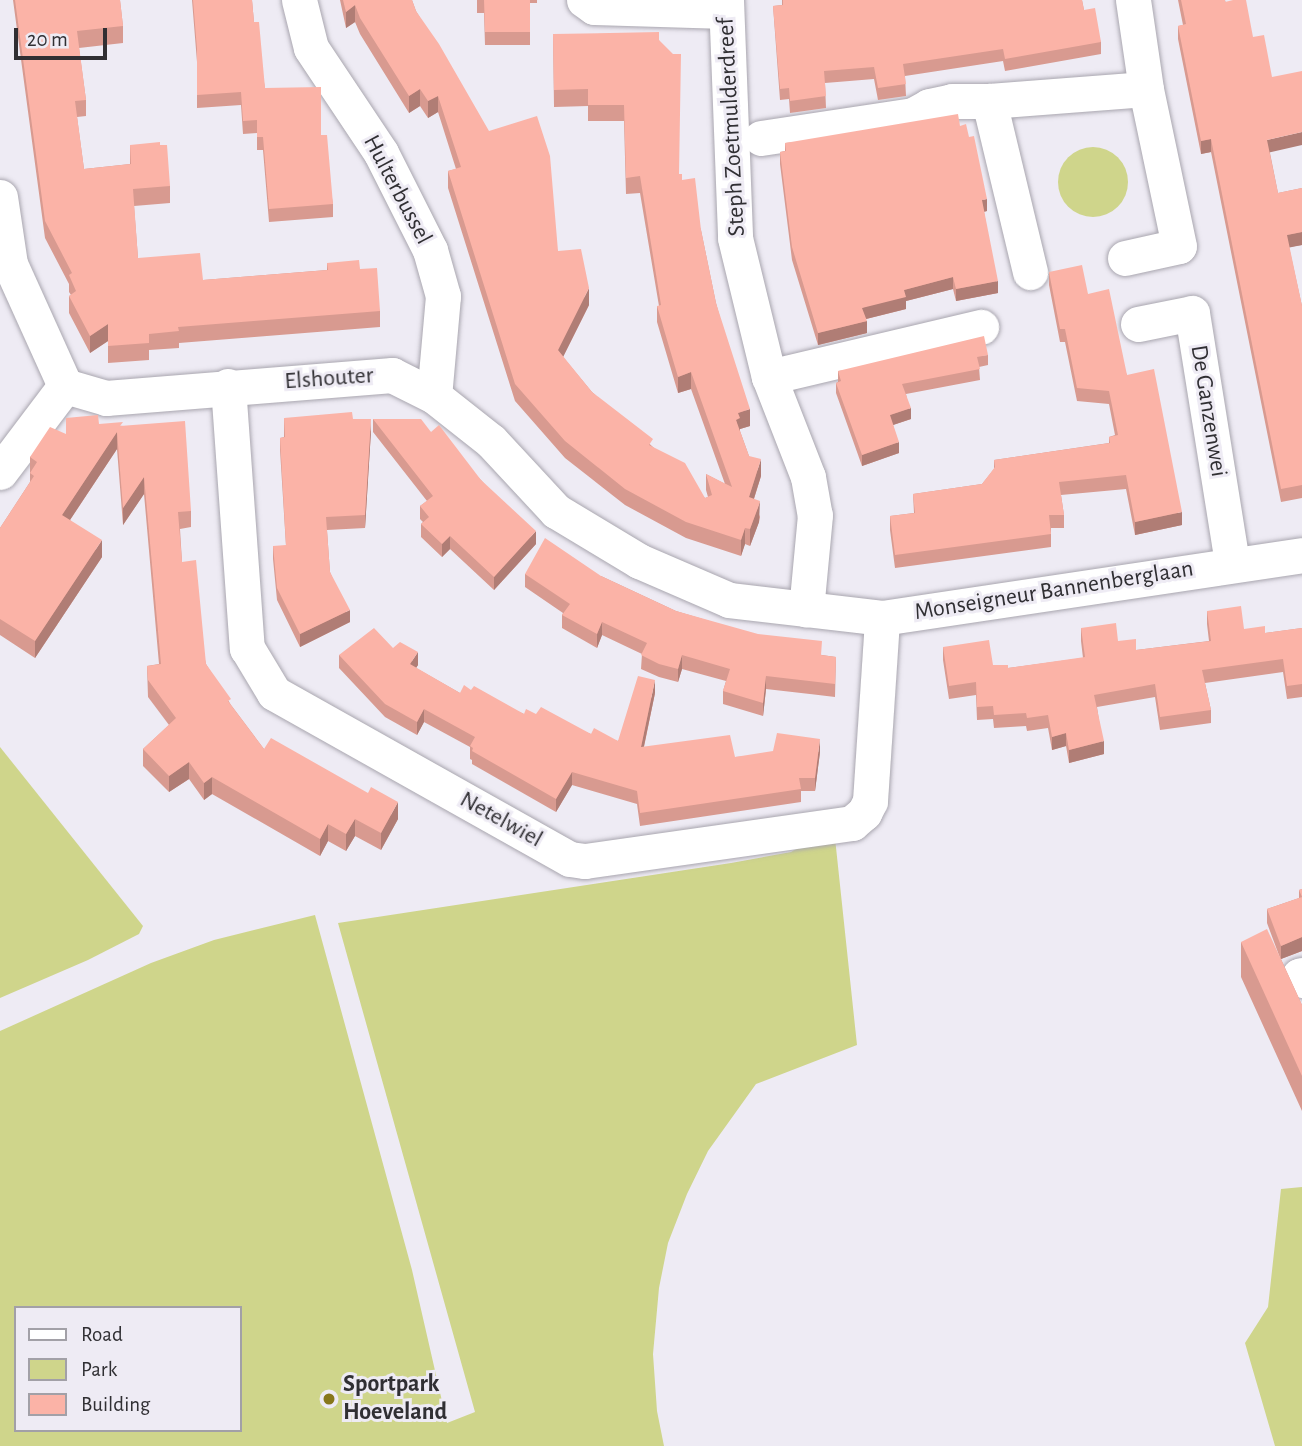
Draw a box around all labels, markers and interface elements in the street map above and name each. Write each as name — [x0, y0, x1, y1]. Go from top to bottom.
scale bar — [18, 14, 110, 58]
street label: Steph Zoetmulderdreef — [712, 17, 752, 237]
text: 20 m — [27, 29, 68, 50]
street label: Hulterbussel — [356, 130, 438, 250]
street label: De Ganzenwei — [1183, 343, 1233, 479]
street label: Elshouter — [284, 362, 374, 396]
street label: Monseigneur Bannenberglaan — [913, 555, 1195, 627]
street label: Netelwiel — [455, 786, 547, 854]
legend — [14, 1306, 242, 1432]
text: Road — [81, 1324, 123, 1345]
text: Park — [81, 1359, 117, 1380]
place label: Sportpark Hoeveland — [343, 1371, 447, 1427]
marker: Sportpark Hoeveland — [321, 1391, 337, 1407]
text: Building — [81, 1394, 150, 1415]

